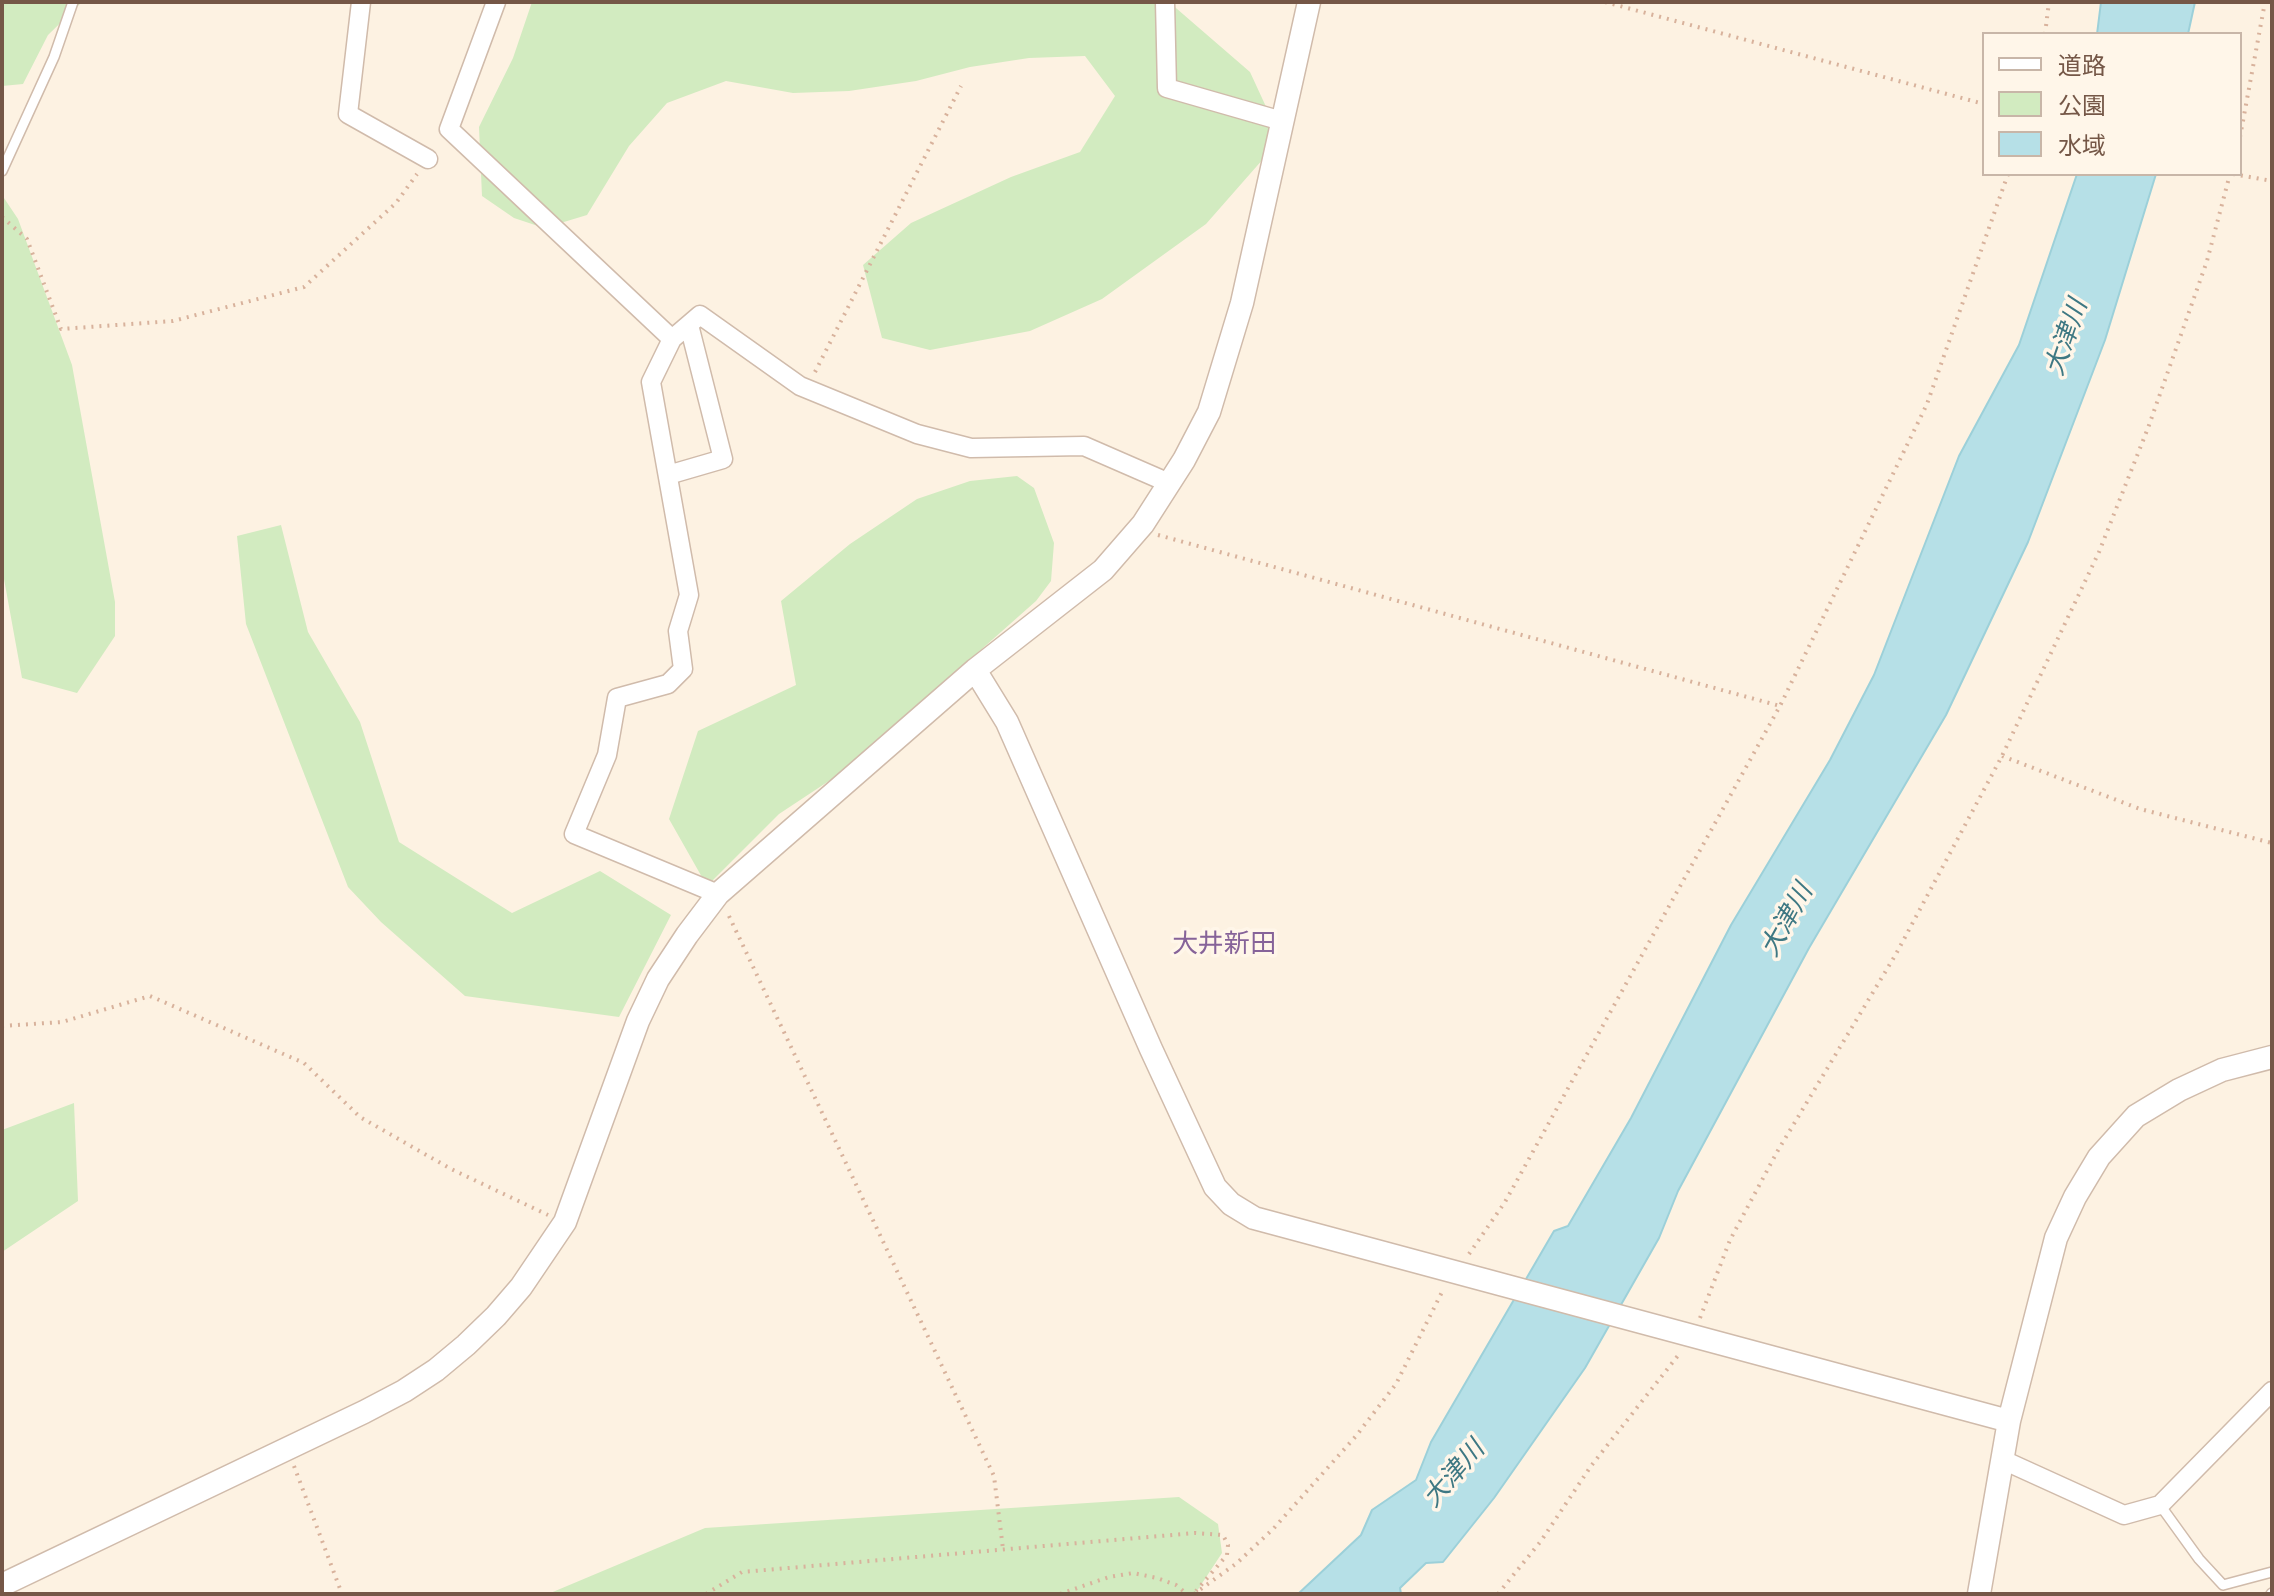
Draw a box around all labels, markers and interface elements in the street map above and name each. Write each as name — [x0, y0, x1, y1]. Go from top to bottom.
legend — [1982, 32, 2242, 176]
text: 道路 — [2058, 47, 2106, 83]
text: 公園 — [2058, 87, 2106, 123]
text: 水域 — [2058, 127, 2106, 163]
water label: 大津川 — [2041, 296, 2095, 380]
water label: 大津川 — [1755, 879, 1821, 963]
district label: 大井新田 — [1172, 930, 1276, 962]
water label: 大津川 — [1418, 1435, 1492, 1515]

